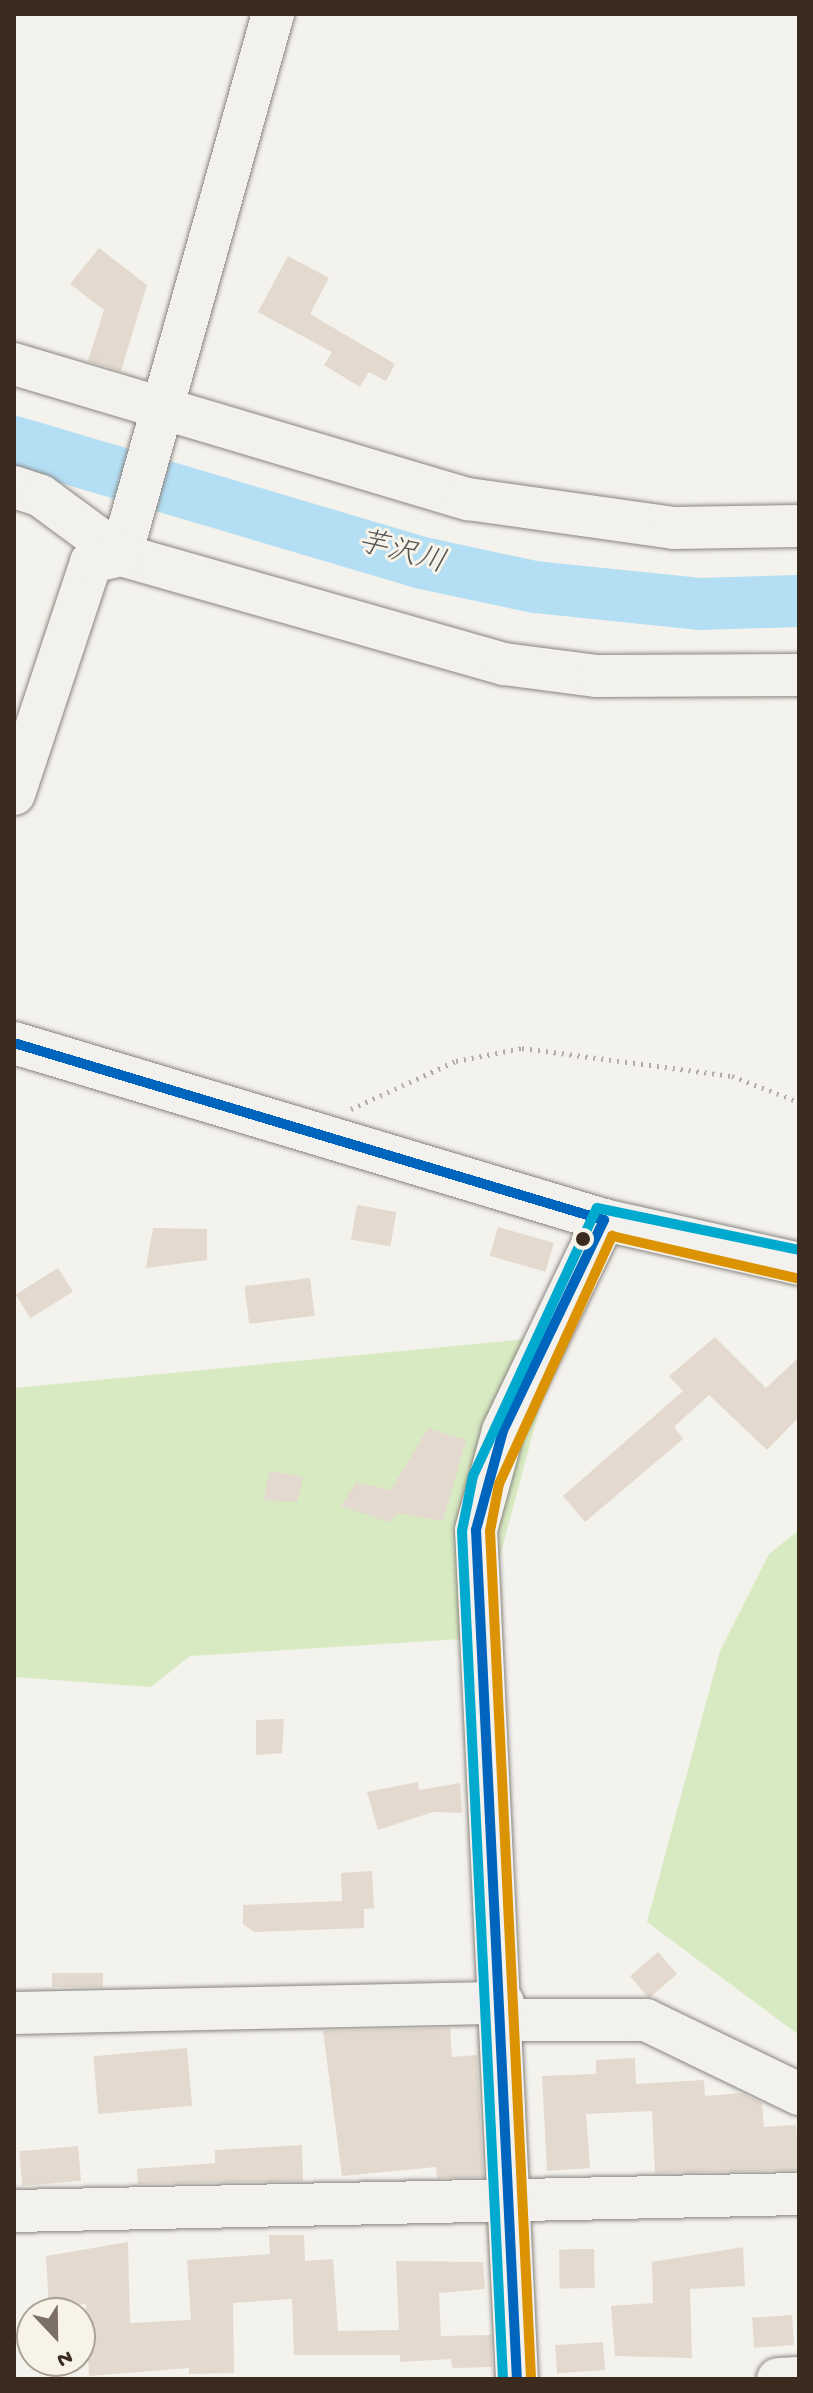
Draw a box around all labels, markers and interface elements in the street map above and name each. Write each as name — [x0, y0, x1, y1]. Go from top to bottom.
water label: 芋沢川 — [353, 526, 449, 584]
unlabelled marker — [575, 1231, 591, 1247]
north arrow — [16, 2297, 96, 2377]
text: N — [53, 2343, 76, 2372]

